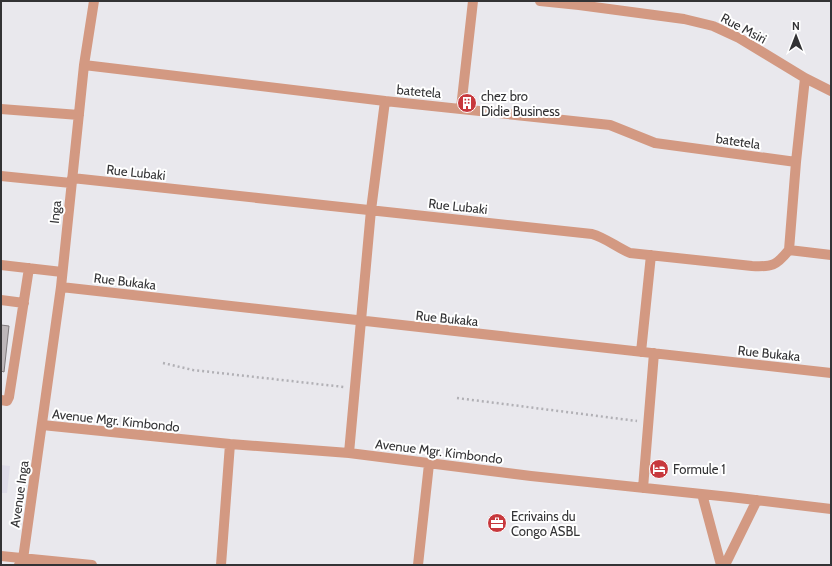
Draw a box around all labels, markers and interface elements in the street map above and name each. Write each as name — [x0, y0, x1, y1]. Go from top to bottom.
street label: Rue Msiri — [718, 9, 770, 47]
north arrow — [776, 16, 816, 56]
text: N — [792, 19, 800, 33]
street label: batetela — [396, 81, 443, 101]
place label: chez bro Didie Business — [481, 88, 561, 119]
building icon: chez bro Didie Business — [456, 92, 478, 114]
street label: batetela — [715, 130, 762, 152]
street label: Rue Lubaki — [106, 161, 166, 183]
street label: Rue Lubaki — [428, 195, 488, 217]
street label: Inga — [46, 199, 64, 224]
street label: Rue Bukaka — [93, 269, 158, 293]
street label: Rue Bukaka — [415, 307, 480, 329]
street label: Rue Bukaka — [737, 342, 802, 364]
street label: Avenue Mgr. Kimbondo — [51, 405, 181, 435]
street label: Avenue Mgr. Kimbondo — [374, 435, 504, 467]
hotel icon: Formule 1 — [648, 458, 670, 480]
street label: Avenue Inga — [6, 459, 32, 528]
place label: Formule 1 — [673, 461, 726, 477]
place label: Ecrivains du Congo ASBL — [511, 508, 580, 539]
office icon: Ecrivains du Congo ASBL — [486, 512, 508, 534]

